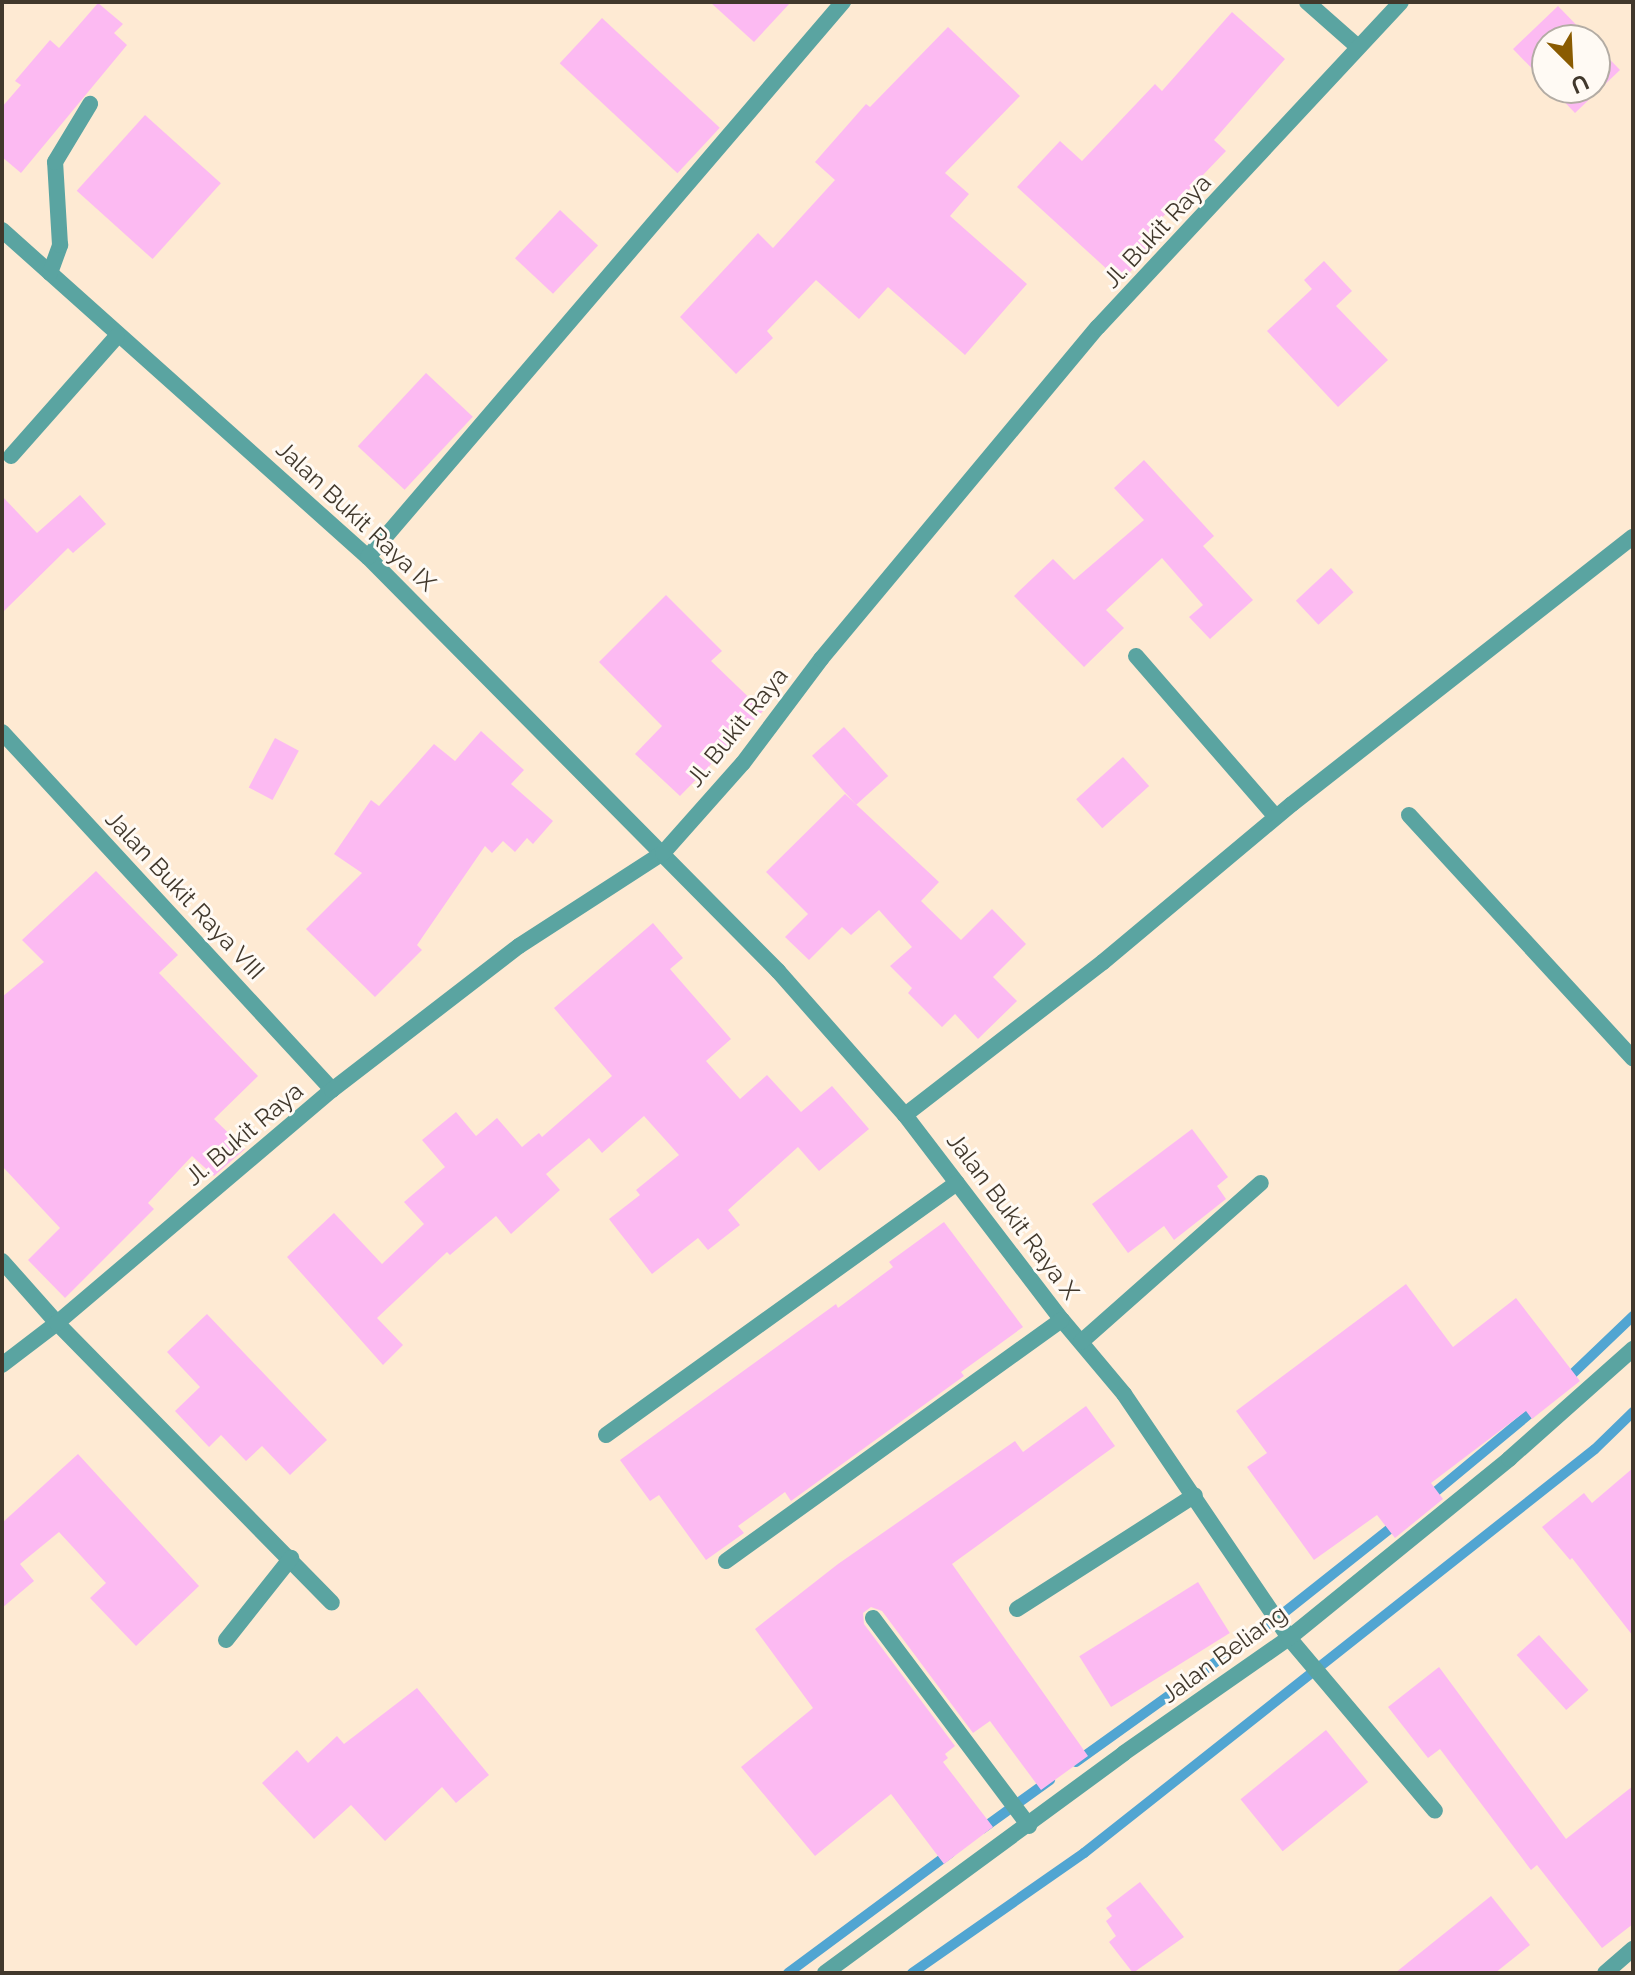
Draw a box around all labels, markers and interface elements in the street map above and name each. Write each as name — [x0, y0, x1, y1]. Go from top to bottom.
north arrow — [1531, 24, 1611, 104]
text: U — [1567, 69, 1593, 99]
street label: Jl. Bukit Raya — [1097, 168, 1217, 294]
street label: Jalan Bukit Raya IX — [270, 435, 442, 597]
street label: Jl. Bukit Raya — [680, 662, 794, 792]
street label: Jalan Bukit Raya VIII — [99, 804, 271, 986]
street label: Jl. Bukit Raya — [179, 1076, 309, 1192]
street label: Jalan Bukit Raya X — [941, 1127, 1085, 1305]
street label: Jalan Beliang — [1156, 1599, 1292, 1709]

